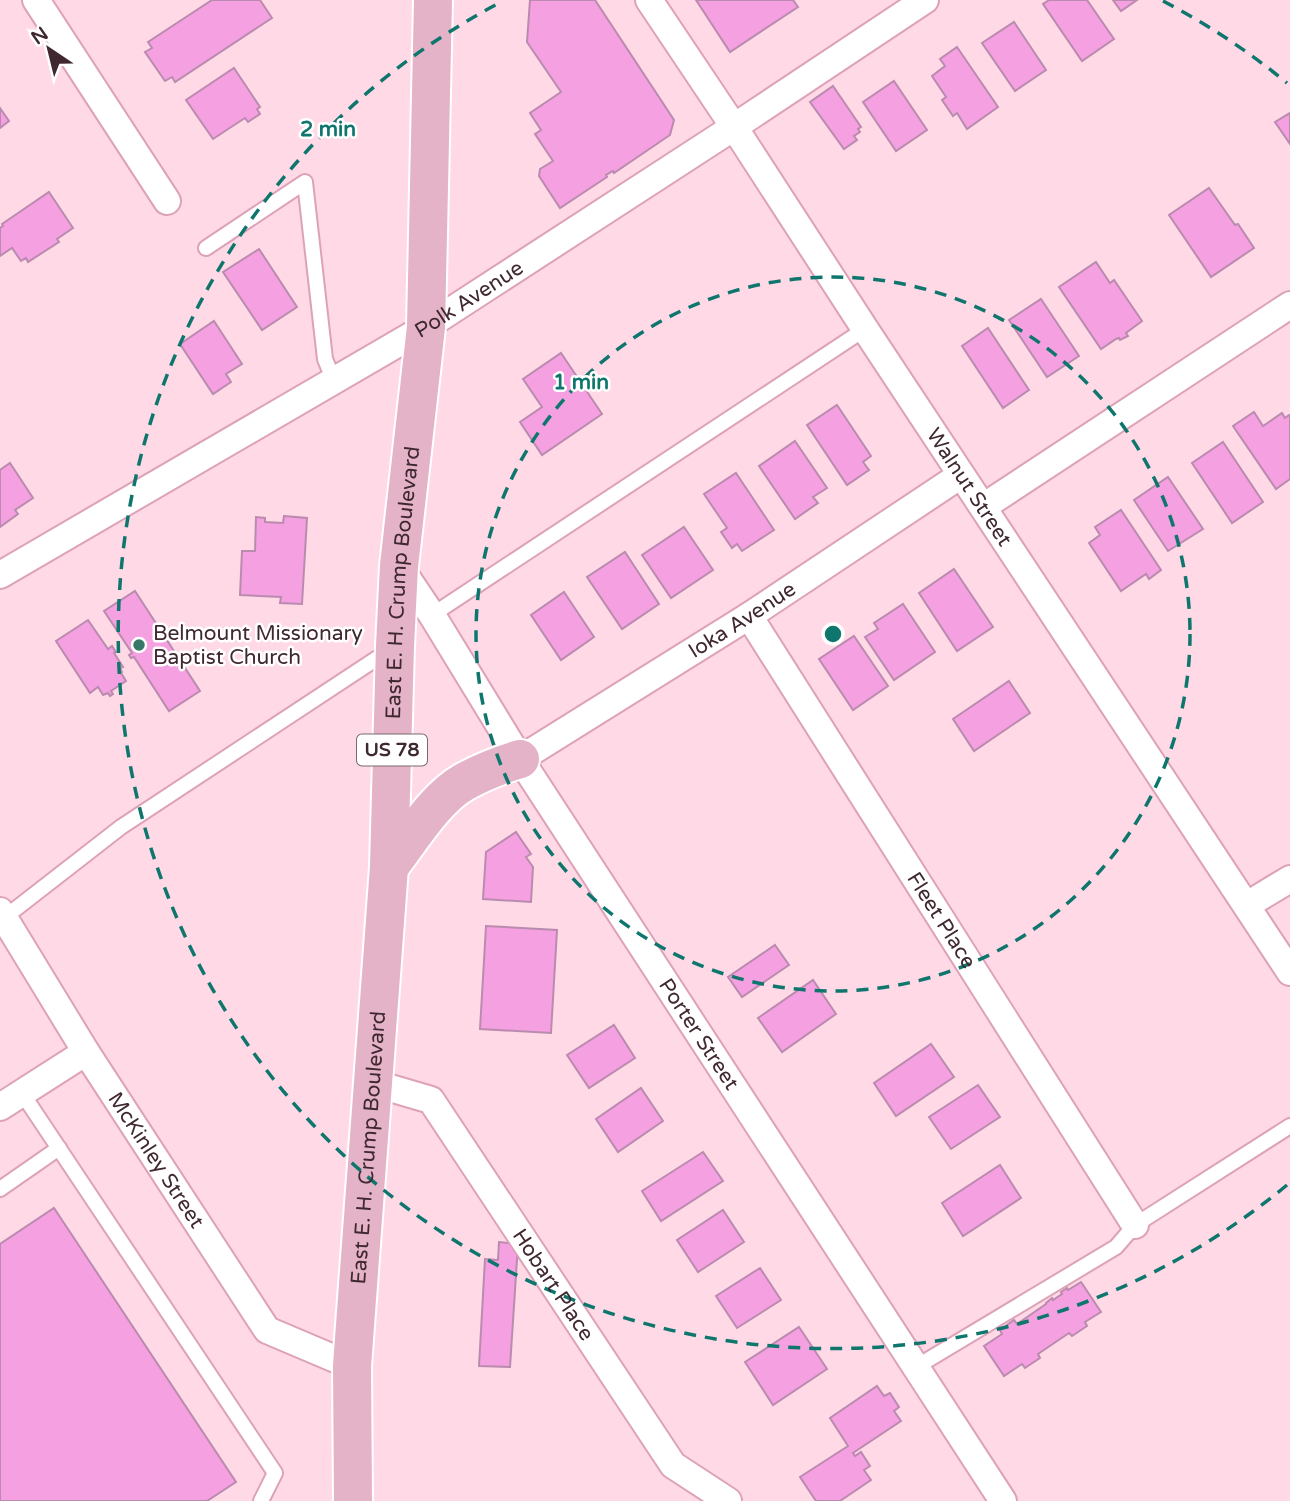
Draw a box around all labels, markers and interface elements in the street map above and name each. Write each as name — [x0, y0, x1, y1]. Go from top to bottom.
north arrow — [14, 14, 84, 84]
text: N — [27, 23, 52, 49]
text: 2 min — [300, 117, 356, 142]
street label: Polk Avenue — [410, 255, 528, 343]
text: 1 min — [553, 370, 609, 395]
street label: Walnut Street — [921, 423, 1018, 551]
street label: East E. H. Crump Boulevard — [381, 445, 425, 720]
street label: Ioka Avenue — [684, 576, 800, 663]
place label: Belmount Missionary Baptist Church — [153, 621, 363, 670]
centre of rings — [821, 622, 845, 646]
marker: Belmount Missionary Baptist Church — [131, 637, 147, 653]
road number: US 78 — [357, 734, 427, 765]
street label: Fleet Place — [902, 867, 982, 973]
street label: Porter Street — [654, 974, 744, 1094]
street label: East E. H. Crump Boulevard — [346, 1010, 391, 1285]
street label: McKinley Street — [103, 1087, 210, 1233]
street label: Hobart Place — [507, 1224, 600, 1345]

